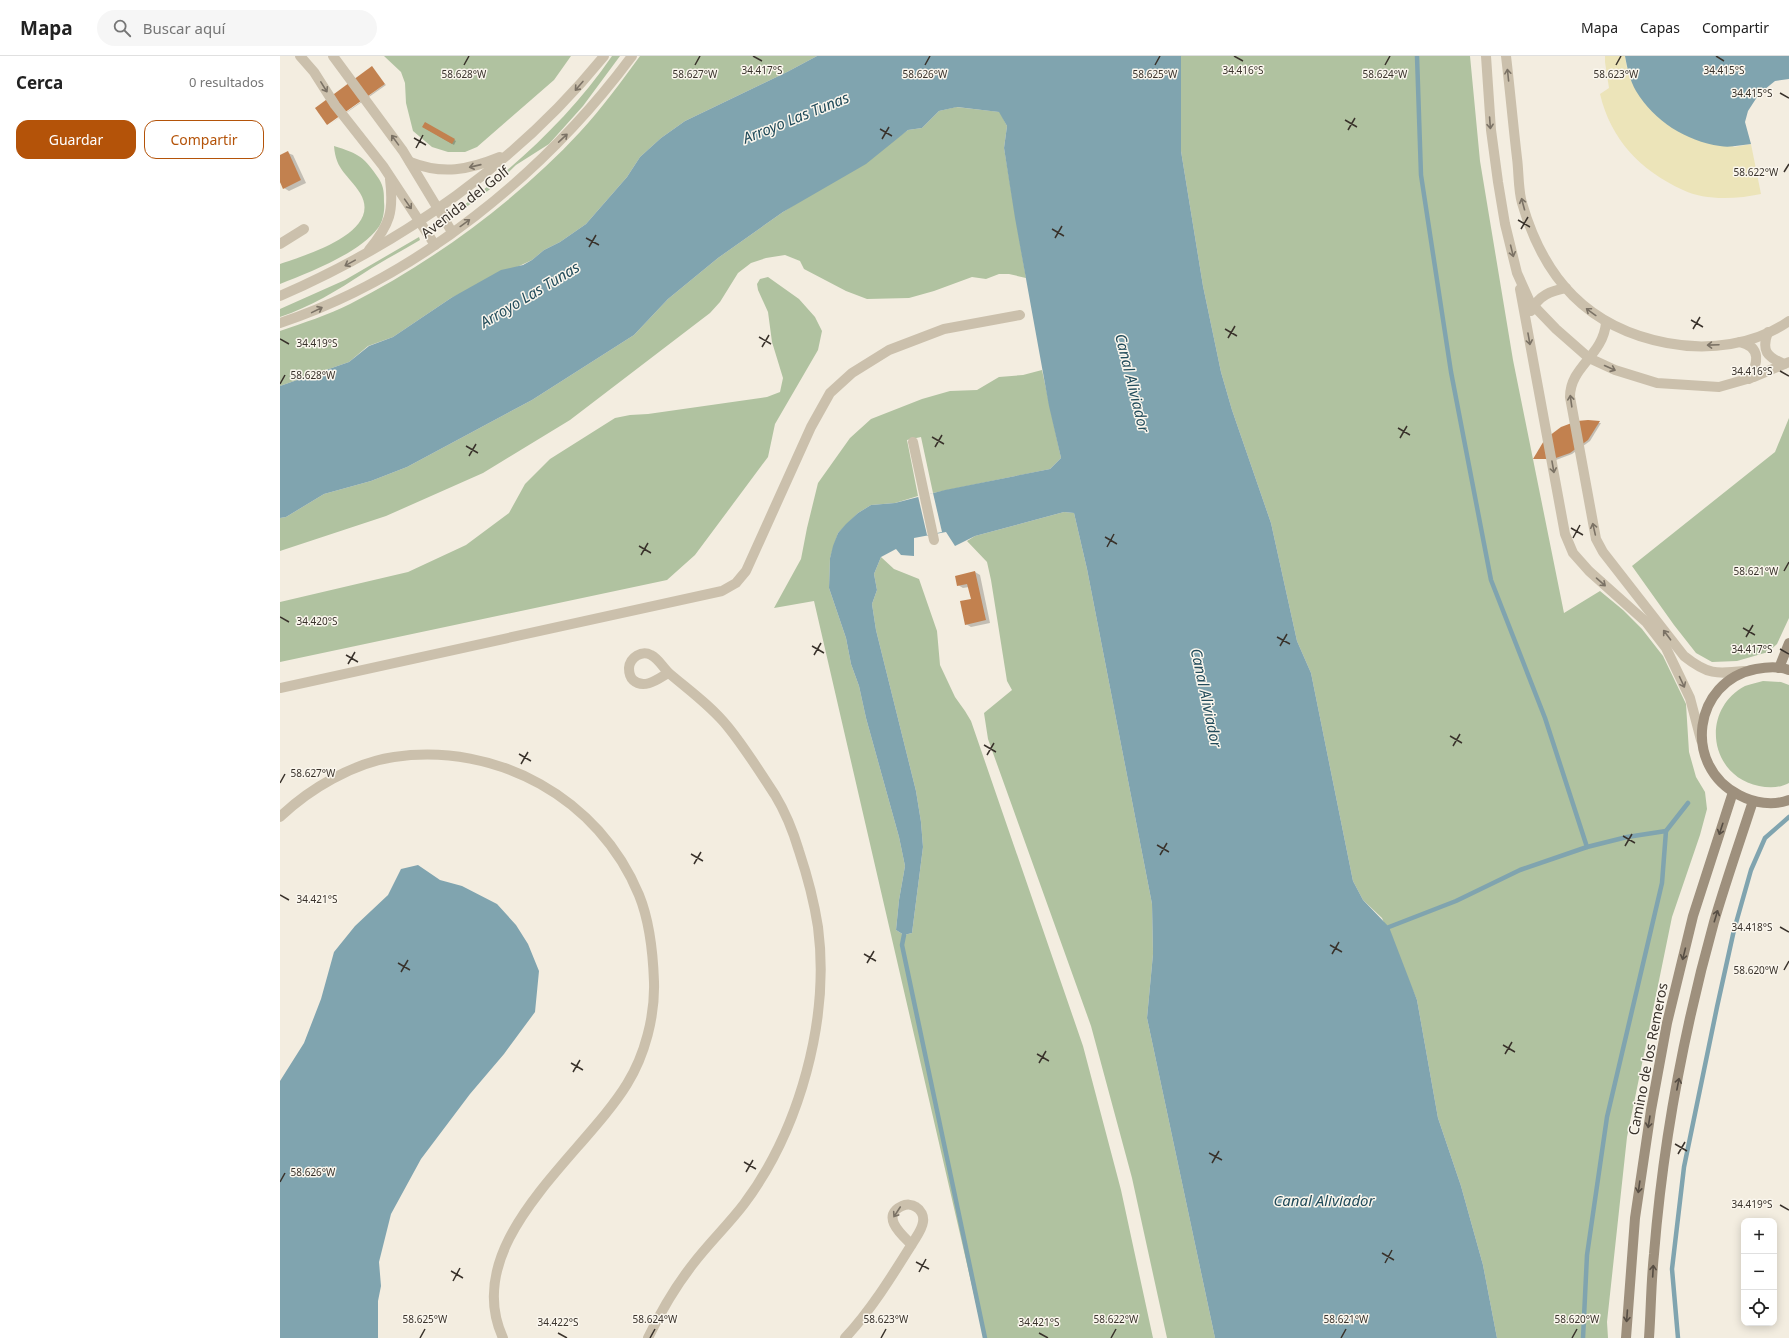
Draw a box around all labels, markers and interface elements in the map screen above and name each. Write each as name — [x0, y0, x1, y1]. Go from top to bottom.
search box — [97, 10, 377, 46]
text: Mapa — [20, 15, 73, 41]
icon: search — [111, 17, 133, 39]
text: Buscar aquí — [143, 18, 225, 38]
text: Mapa — [1581, 18, 1618, 37]
text: Capas — [1640, 18, 1680, 37]
text: Compartir — [1702, 18, 1769, 37]
text: 34.417°S — [741, 63, 783, 77]
text: 34.416°S — [1222, 63, 1264, 77]
text: 34.415°S — [1703, 63, 1745, 77]
text: 58.628°W — [442, 67, 487, 81]
text: 58.627°W — [673, 67, 718, 81]
text: 58.626°W — [903, 67, 948, 81]
text: 58.625°W — [1133, 67, 1178, 81]
text: 58.624°W — [1363, 67, 1408, 81]
text: 58.623°W — [1594, 67, 1639, 81]
one-way arrow — [1504, 69, 1512, 82]
text: Cerca — [16, 71, 63, 94]
text: 0 resultados — [189, 73, 264, 91]
one-way arrow — [320, 81, 328, 93]
one-way arrow — [575, 81, 584, 91]
water label: Arroyo Las Tunas — [739, 86, 852, 148]
text: 34.415°S — [1731, 86, 1773, 100]
one-way arrow — [1487, 116, 1494, 129]
button: Guardar — [16, 120, 136, 159]
button: Compartir — [144, 120, 264, 159]
one-way arrow — [558, 133, 568, 143]
one-way arrow — [391, 135, 399, 146]
street label: Avenida del Golf — [417, 160, 514, 242]
one-way arrow — [469, 163, 482, 171]
text: 58.622°W — [1734, 165, 1779, 179]
one-way arrow — [1519, 197, 1526, 210]
one-way arrow — [404, 198, 412, 209]
one-way arrow — [459, 219, 470, 227]
one-way arrow — [1508, 244, 1516, 257]
water label: Arroyo Las Tunas — [475, 256, 583, 332]
one-way arrow — [345, 259, 357, 267]
one-way arrow — [310, 306, 322, 313]
one-way arrow — [1585, 307, 1596, 316]
water label: Canal Aliviador — [1111, 331, 1155, 435]
one-way arrow — [1526, 332, 1534, 345]
text: 34.419°S — [296, 336, 338, 350]
one-way arrow — [1707, 342, 1720, 349]
text: 34.416°S — [1731, 364, 1773, 378]
one-way arrow — [1603, 365, 1615, 372]
text: 58.628°W — [291, 368, 336, 382]
one-way arrow — [1567, 395, 1575, 408]
one-way arrow — [1549, 460, 1557, 473]
one-way arrow — [1589, 523, 1597, 536]
text: 58.621°W — [1734, 564, 1779, 578]
one-way arrow — [1596, 578, 1607, 587]
text: 34.420°S — [296, 614, 338, 628]
one-way arrow — [1662, 630, 1671, 641]
text: 34.417°S — [1731, 642, 1773, 656]
water label: Canal Aliviador — [1187, 646, 1227, 750]
one-way arrow — [1679, 675, 1686, 687]
text: 58.627°W — [291, 766, 336, 780]
one-way arrow — [1716, 823, 1724, 835]
text: 34.421°S — [296, 892, 338, 906]
one-way arrow — [1713, 910, 1720, 923]
text: 34.418°S — [1731, 920, 1773, 934]
one-way arrow — [1680, 947, 1687, 960]
text: 58.620°W — [1734, 963, 1779, 977]
street label: Camino de los Remeros — [1623, 981, 1672, 1137]
one-way arrow — [1674, 1078, 1682, 1091]
one-way arrow — [1644, 1115, 1652, 1128]
text: 58.626°W — [291, 1165, 336, 1179]
one-way arrow — [1635, 1180, 1643, 1193]
water label: Canal Aliviador — [1274, 1190, 1376, 1210]
text: 34.419°S — [1731, 1197, 1773, 1211]
one-way arrow — [892, 1207, 901, 1218]
map controls — [1741, 1218, 1777, 1326]
button: + — [1741, 1218, 1777, 1254]
button: − — [1741, 1254, 1777, 1290]
one-way arrow — [1649, 1265, 1656, 1278]
button: locate — [1741, 1290, 1777, 1326]
one-way arrow — [1624, 1309, 1631, 1322]
text: 58.625°W — [403, 1312, 448, 1326]
text: 58.624°W — [633, 1312, 678, 1326]
text: 58.623°W — [864, 1312, 909, 1326]
text: 58.622°W — [1094, 1312, 1139, 1326]
text: 58.621°W — [1324, 1312, 1369, 1326]
text: 58.620°W — [1555, 1312, 1600, 1326]
text: 34.422°S — [537, 1315, 579, 1329]
text: 34.421°S — [1018, 1315, 1060, 1329]

